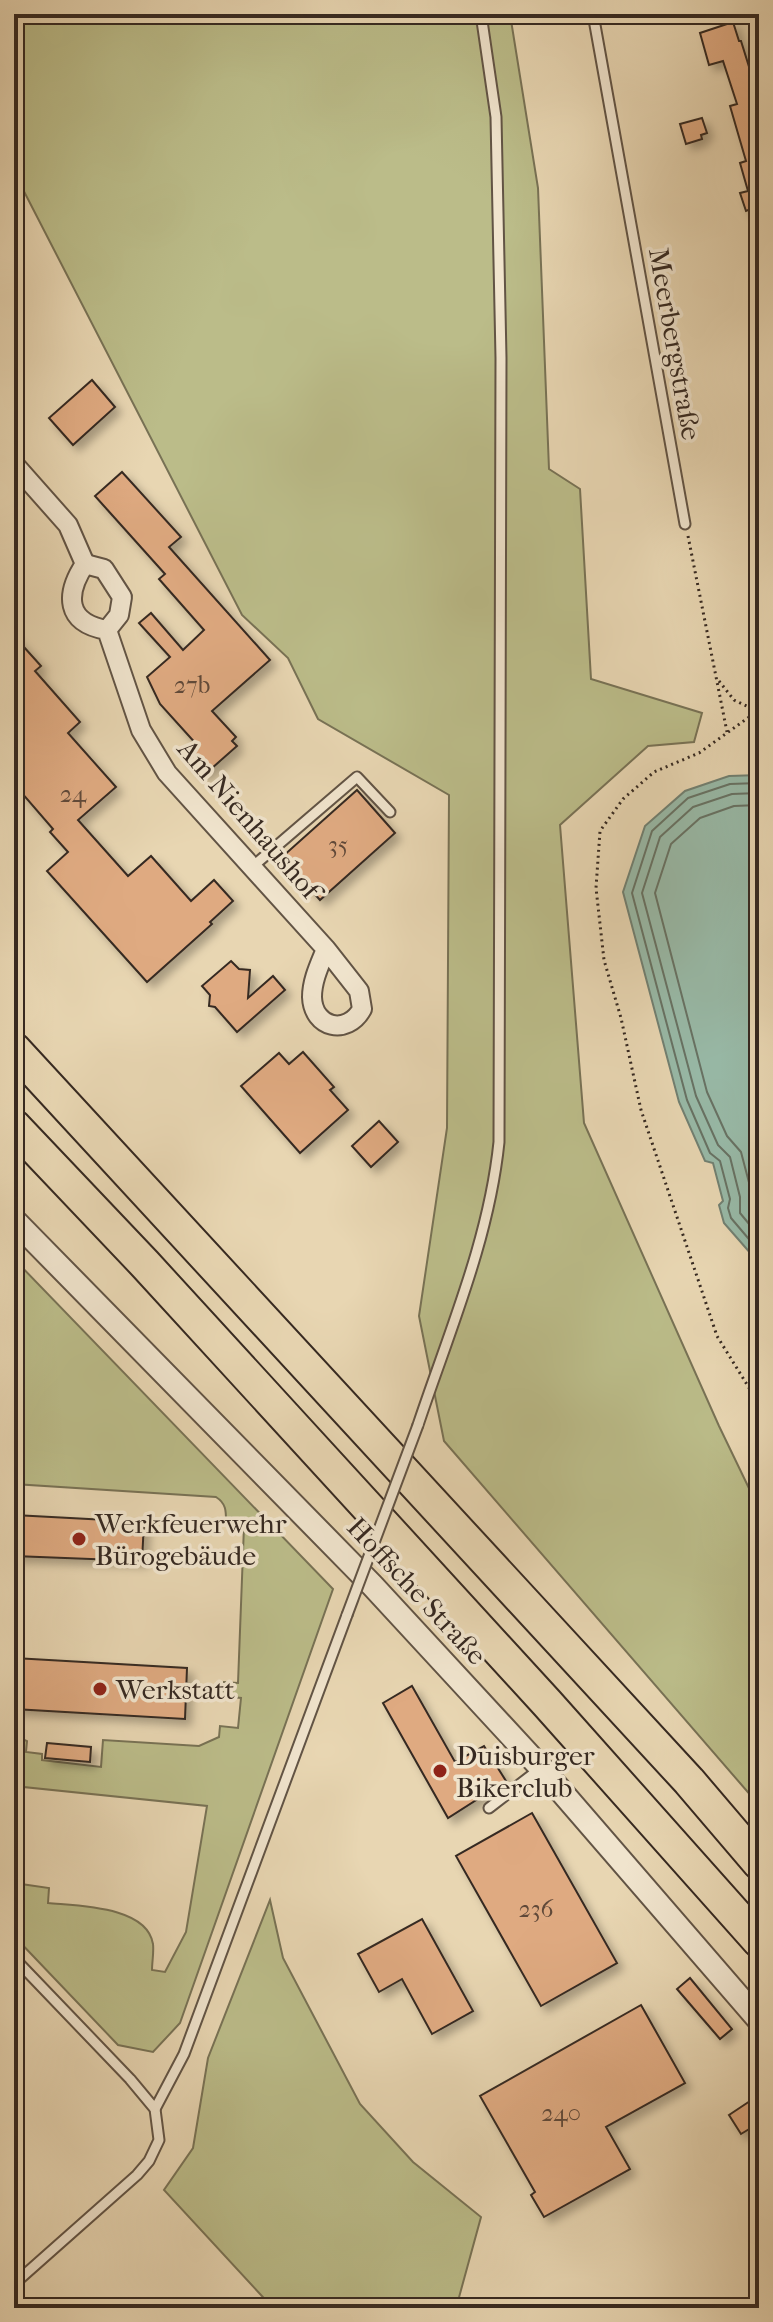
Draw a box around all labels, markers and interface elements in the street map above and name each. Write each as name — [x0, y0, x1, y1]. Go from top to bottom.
street label: Meerbergstraße — [642, 245, 708, 443]
house number: 27b — [174, 671, 210, 699]
street label: Am Nienhaushof — [170, 732, 331, 910]
house number: 24 — [60, 780, 87, 808]
house number: 35 — [328, 831, 348, 859]
place label: Werkfeuerwehr Bürogebäude — [94, 1507, 287, 1572]
street label: Hoffsche Straße — [340, 1511, 494, 1671]
marker: Werkfeuerwehr Bürogebäude — [70, 1530, 88, 1548]
place label: Werkstatt — [115, 1673, 235, 1706]
marker: Werkstatt — [91, 1680, 109, 1698]
place label: Duisburger Bikerclub — [456, 1739, 595, 1804]
marker: Duisburger Bikerclub — [431, 1762, 449, 1780]
house number: 236 — [518, 1895, 555, 1923]
house number: 240 — [541, 2099, 581, 2127]

